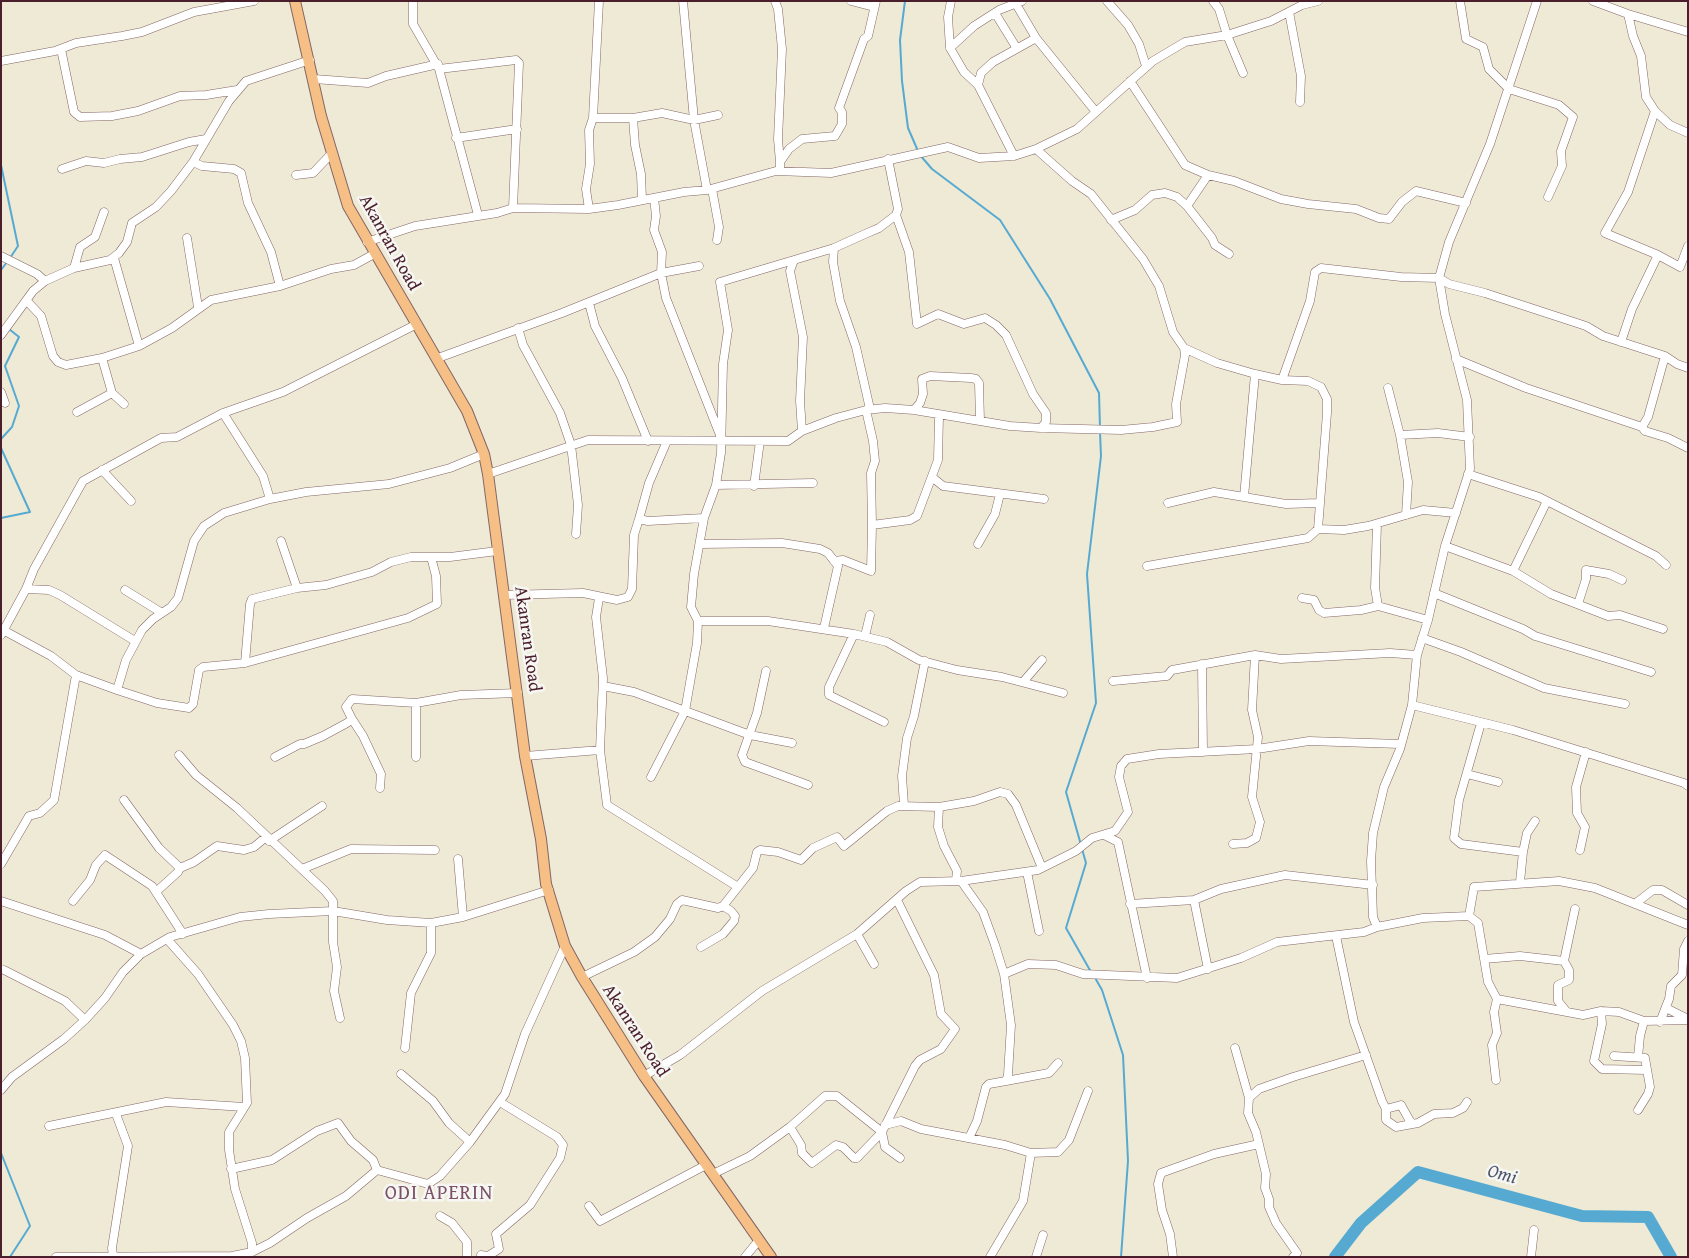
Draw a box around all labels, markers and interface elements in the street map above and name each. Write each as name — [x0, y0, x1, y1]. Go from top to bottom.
street label: Akanran Road — [354, 191, 424, 295]
street label: Akanran Road — [509, 585, 545, 693]
street label: Akanran Road — [597, 981, 673, 1081]
water label: Omi — [1485, 1160, 1519, 1190]
district label: ODI APERIN — [383, 1182, 495, 1206]

